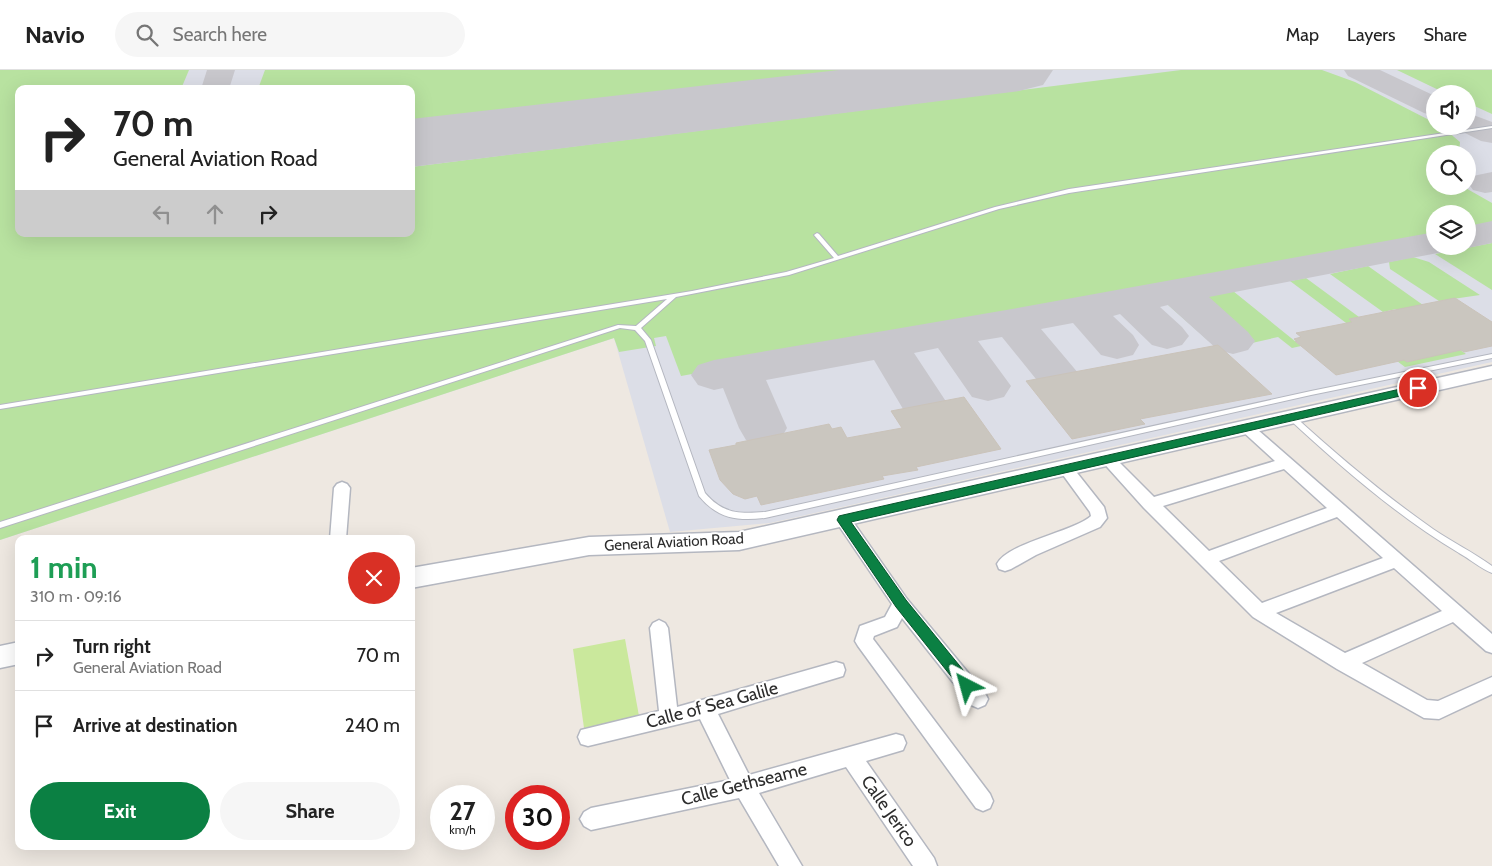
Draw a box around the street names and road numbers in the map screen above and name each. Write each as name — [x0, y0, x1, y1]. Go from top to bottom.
street label: General Aviation Road — [604, 529, 744, 555]
street label: Calle of Sea Galile — [644, 677, 780, 733]
street label: Calle Gethseame — [679, 758, 809, 810]
street label: Calle Jerico — [856, 771, 922, 851]

